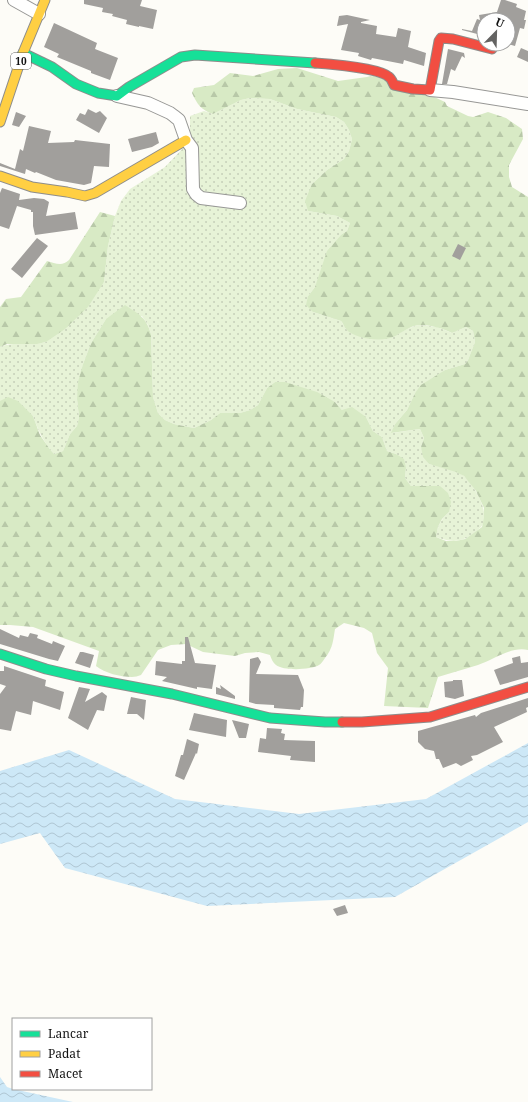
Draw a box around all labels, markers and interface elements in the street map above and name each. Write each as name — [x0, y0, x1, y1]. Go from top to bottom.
north arrow — [476, 12, 516, 52]
text: U — [493, 14, 508, 31]
road number: 10 — [11, 53, 31, 69]
legend — [12, 1018, 152, 1090]
text: Lancar — [48, 1025, 89, 1042]
text: Padat — [48, 1045, 80, 1062]
text: Macet — [48, 1065, 83, 1082]

